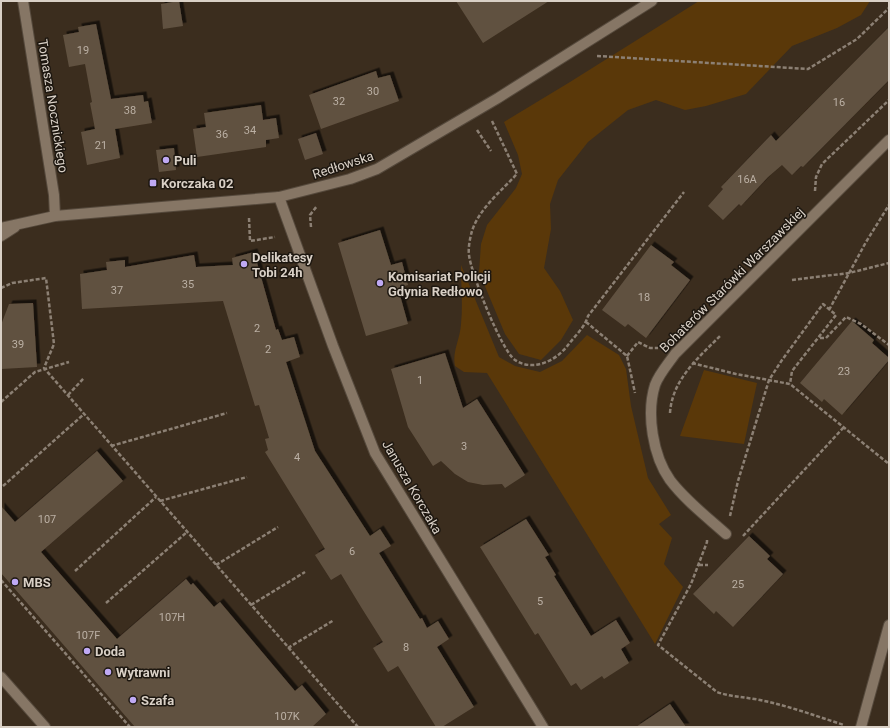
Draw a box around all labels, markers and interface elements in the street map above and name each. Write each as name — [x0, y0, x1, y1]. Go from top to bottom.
street label: Tomasza Nocznickiego — [35, 38, 71, 174]
house number: 19 — [77, 44, 89, 57]
house number: 30 — [367, 85, 379, 98]
house number: 32 — [333, 95, 345, 108]
house number: 16 — [833, 96, 845, 109]
house number: 38 — [124, 104, 136, 117]
house number: 34 — [244, 124, 256, 137]
house number: 36 — [216, 128, 228, 141]
house number: 21 — [95, 139, 107, 152]
street label: Redłowska — [311, 148, 375, 182]
place label: Puli — [174, 153, 197, 168]
marker: Puli — [161, 155, 171, 165]
house number: 16A — [737, 173, 758, 186]
place label: Korczaka 02 — [161, 176, 233, 191]
marker: Korczaka 02 — [148, 178, 158, 188]
street label: Bohaterów Starówki Warszawskiej — [657, 205, 807, 355]
place label: Delikatesy Tobi 24h — [252, 250, 313, 280]
marker: Delikatesy Tobi 24h — [239, 259, 249, 269]
place label: Komisariat Policji Gdynia Redłowo — [388, 269, 491, 299]
house number: 35 — [182, 278, 194, 291]
marker: Komisariat Policji Gdynia Redłowo — [375, 278, 385, 288]
house number: 37 — [111, 284, 123, 297]
house number: 18 — [638, 291, 650, 304]
house number: 2 — [254, 322, 260, 335]
house number: 39 — [12, 338, 24, 351]
house number: 2 — [265, 343, 271, 356]
house number: 23 — [838, 365, 850, 378]
house number: 1 — [417, 374, 423, 387]
street label: Janusza Korczaka — [379, 437, 445, 537]
house number: 3 — [461, 440, 467, 453]
house number: 4 — [294, 451, 300, 464]
house number: 107 — [38, 513, 56, 526]
house number: 6 — [349, 545, 355, 558]
place label: MBS — [23, 575, 51, 590]
marker: MBS — [10, 577, 20, 587]
house number: 25 — [732, 578, 744, 591]
house number: 5 — [537, 595, 543, 608]
house number: 107H — [159, 611, 185, 624]
house number: 107F — [76, 629, 100, 642]
house number: 8 — [403, 641, 409, 654]
place label: Doda — [95, 644, 125, 659]
marker: Doda — [82, 646, 92, 656]
place label: Wytrawni — [116, 665, 170, 680]
marker: Wytrawni — [103, 667, 113, 677]
place label: Szafa — [141, 693, 174, 708]
marker: Szafa — [128, 695, 138, 705]
house number: 107K — [274, 710, 300, 723]

